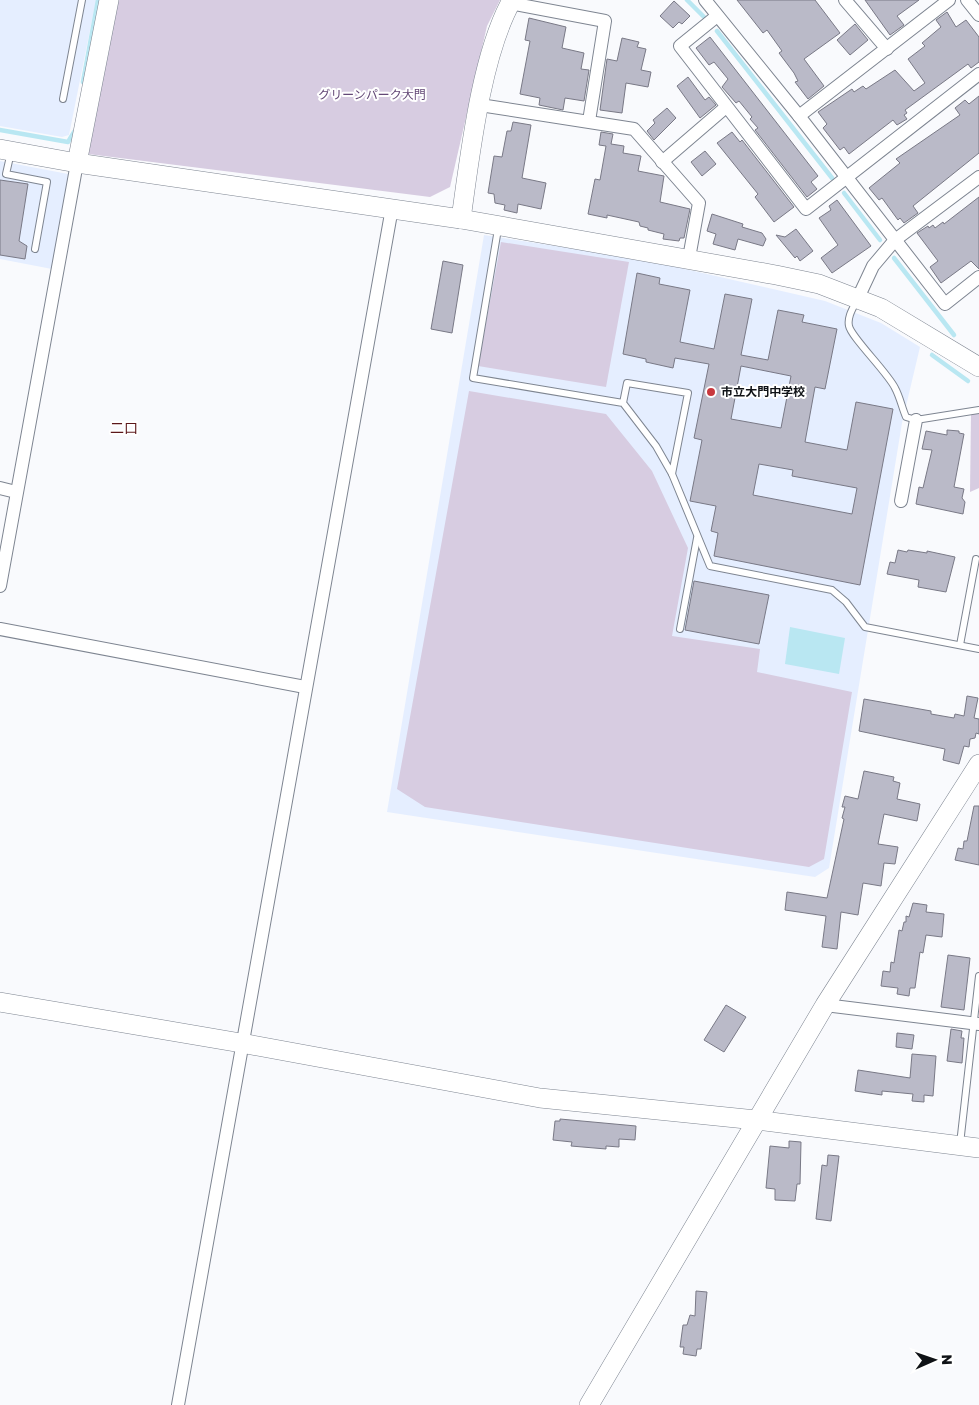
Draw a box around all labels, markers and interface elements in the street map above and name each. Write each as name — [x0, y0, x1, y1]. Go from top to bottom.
park label: グリーンパーク大門 — [318, 87, 426, 102]
place label: 市立大門中学校 — [721, 384, 805, 399]
marker: 市立大門中学校 — [705, 386, 717, 398]
district label: 二口 — [110, 419, 138, 436]
north arrow — [909, 1335, 959, 1385]
text: N — [939, 1354, 956, 1365]

